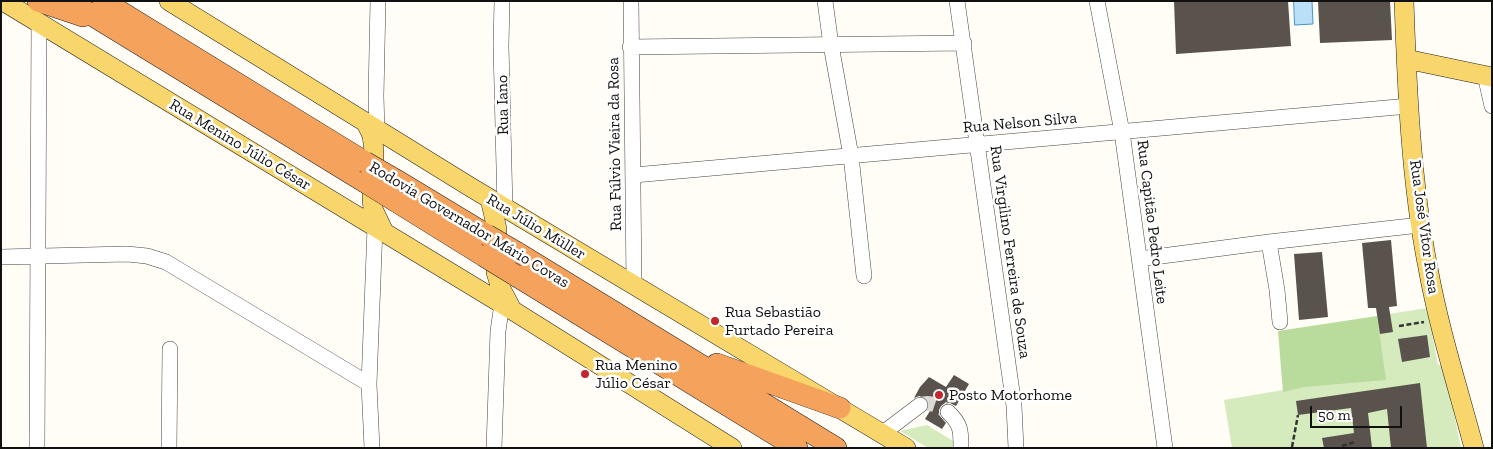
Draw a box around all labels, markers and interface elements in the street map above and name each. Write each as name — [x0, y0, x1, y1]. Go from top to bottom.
street label: Rua Fúlvio Vieira da Rosa — [604, 57, 626, 231]
street label: Rua Iano — [493, 75, 513, 135]
street label: Rua Menino Júlio César — [166, 95, 314, 195]
street label: Rua Nelson Silva — [962, 108, 1078, 138]
street label: Rua Capitão Pedro Leite — [1132, 139, 1172, 305]
street label: Rua Virgilino Ferreira de Souza — [986, 144, 1034, 360]
street label: Rodovia Governador Mário Covas — [366, 158, 572, 292]
street label: Rua José Vítor Rosa — [1405, 159, 1443, 295]
street label: Rua Júlio Müller — [483, 190, 589, 264]
place label: Rua Sebastião Furtado Pereira — [725, 302, 833, 340]
marker: Rua Sebastião Furtado Pereira — [709, 315, 721, 327]
place label: Rua Menino Júlio César — [595, 355, 677, 393]
marker: Rua Menino Júlio César — [579, 368, 591, 380]
place label: Posto Motorhome — [949, 385, 1072, 405]
marker: Posto Motorhome — [933, 389, 945, 401]
scale bar — [1313, 396, 1406, 428]
text: 50 m — [1318, 406, 1351, 424]

